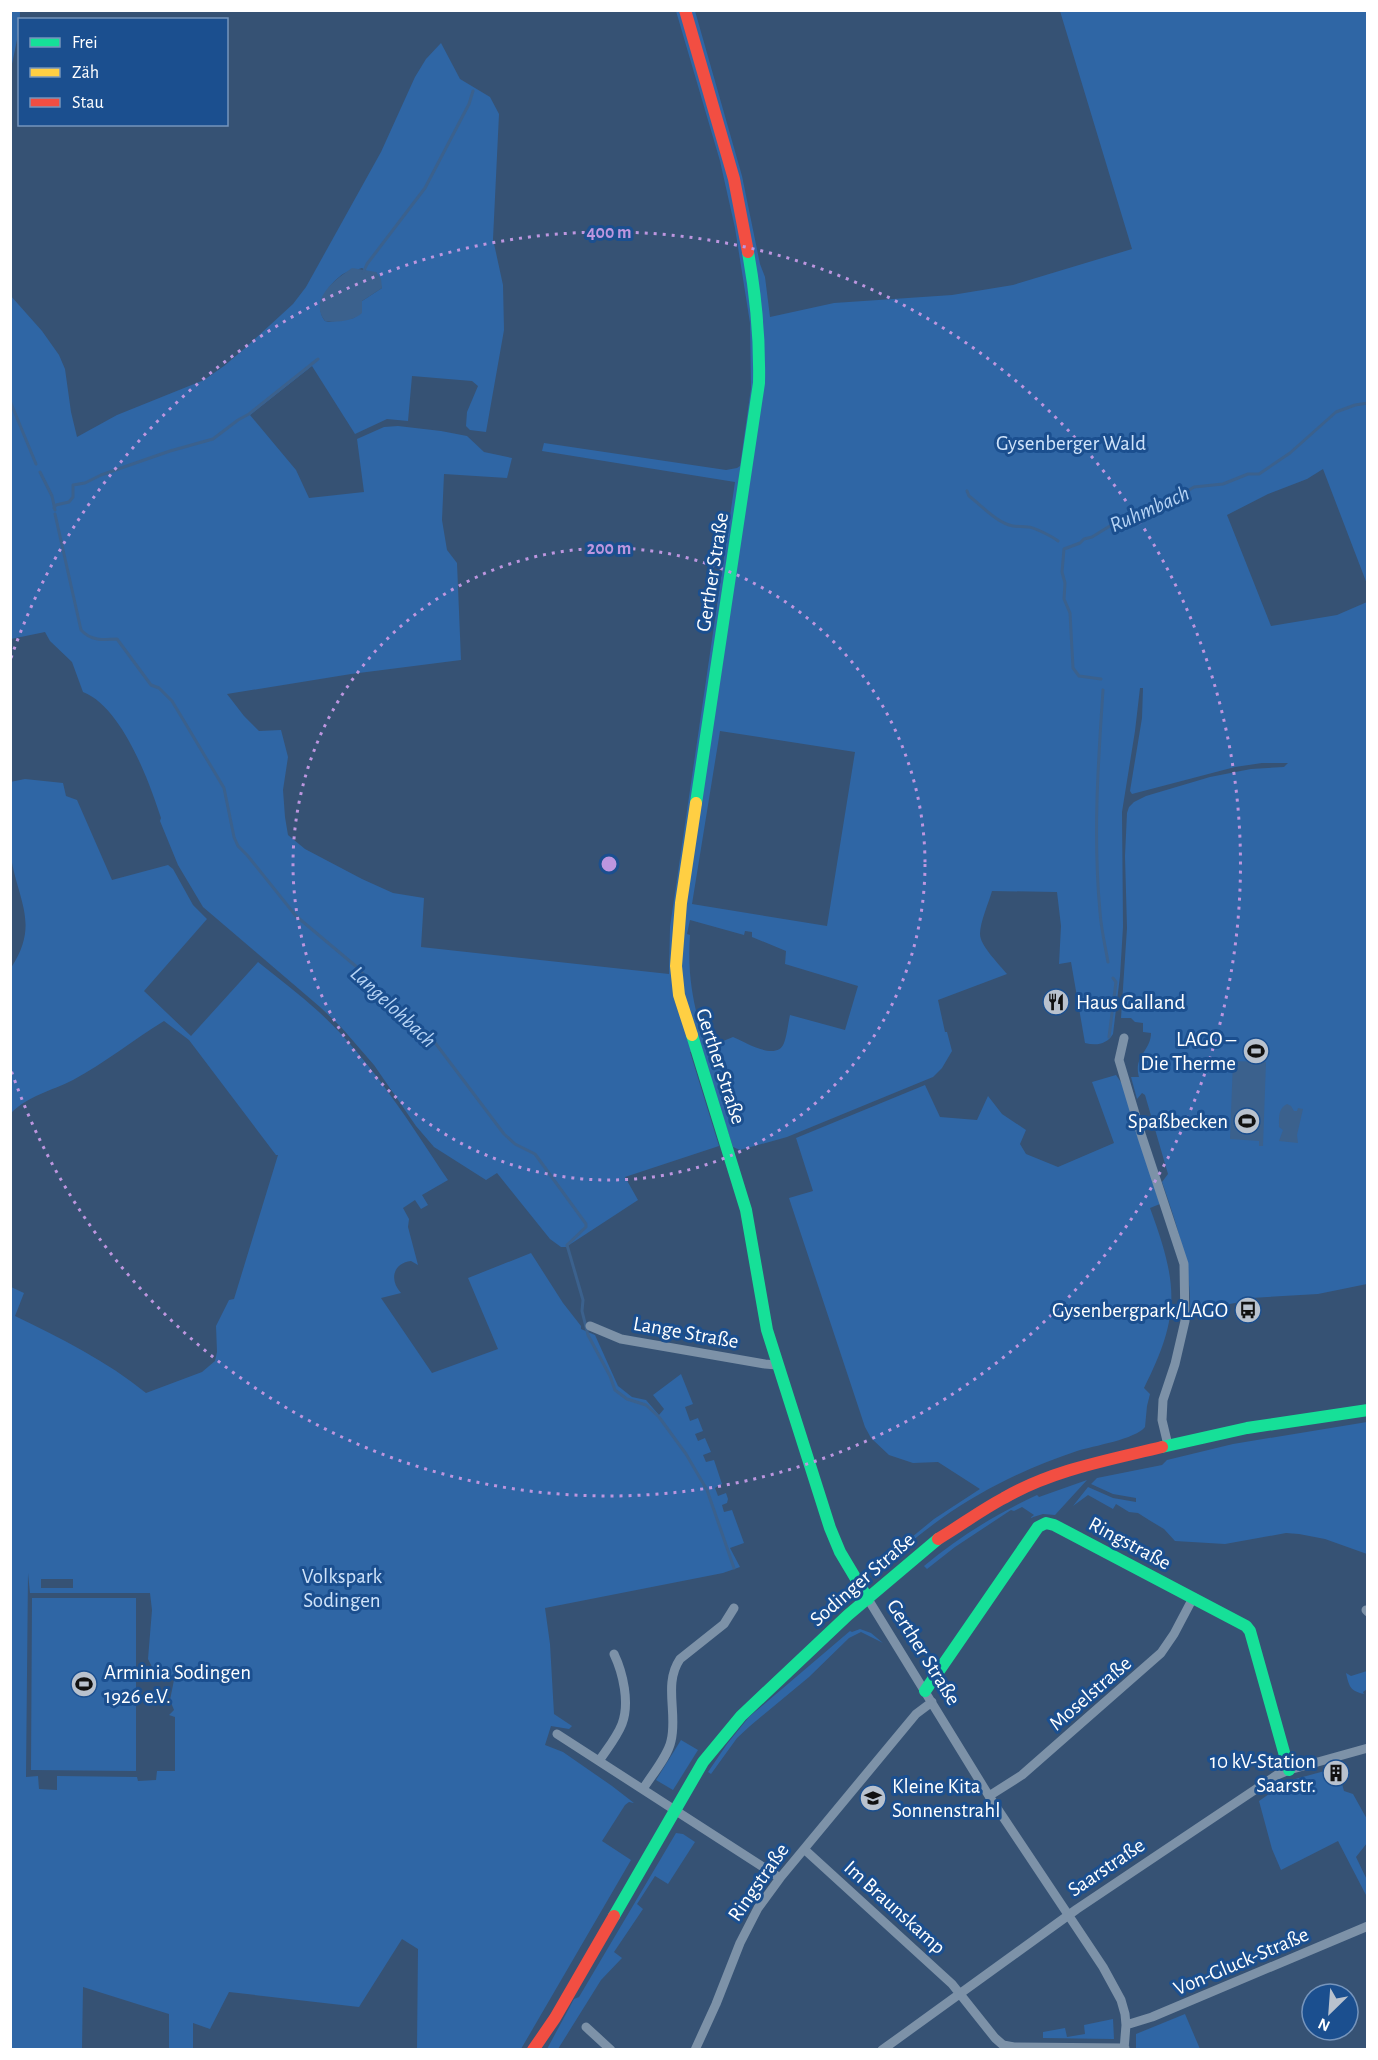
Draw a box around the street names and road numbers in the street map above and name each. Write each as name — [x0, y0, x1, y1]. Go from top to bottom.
street label: Gerther Straße — [693, 511, 732, 633]
street label: Gerther Straße — [692, 1006, 749, 1127]
street label: Lange Straße — [632, 1313, 740, 1352]
street label: Ringstraße — [1085, 1513, 1174, 1574]
street label: Sodinger Straße — [806, 1528, 919, 1630]
street label: Gerther Straße — [883, 1596, 964, 1709]
street label: Moselstraße — [1045, 1652, 1135, 1734]
street label: Saarstraße — [1064, 1834, 1148, 1901]
street label: Ringstraße — [724, 1839, 793, 1925]
street label: Im Braunskamp — [840, 1857, 949, 1958]
street label: Von-Gluck-Straße — [1171, 1924, 1312, 1999]

